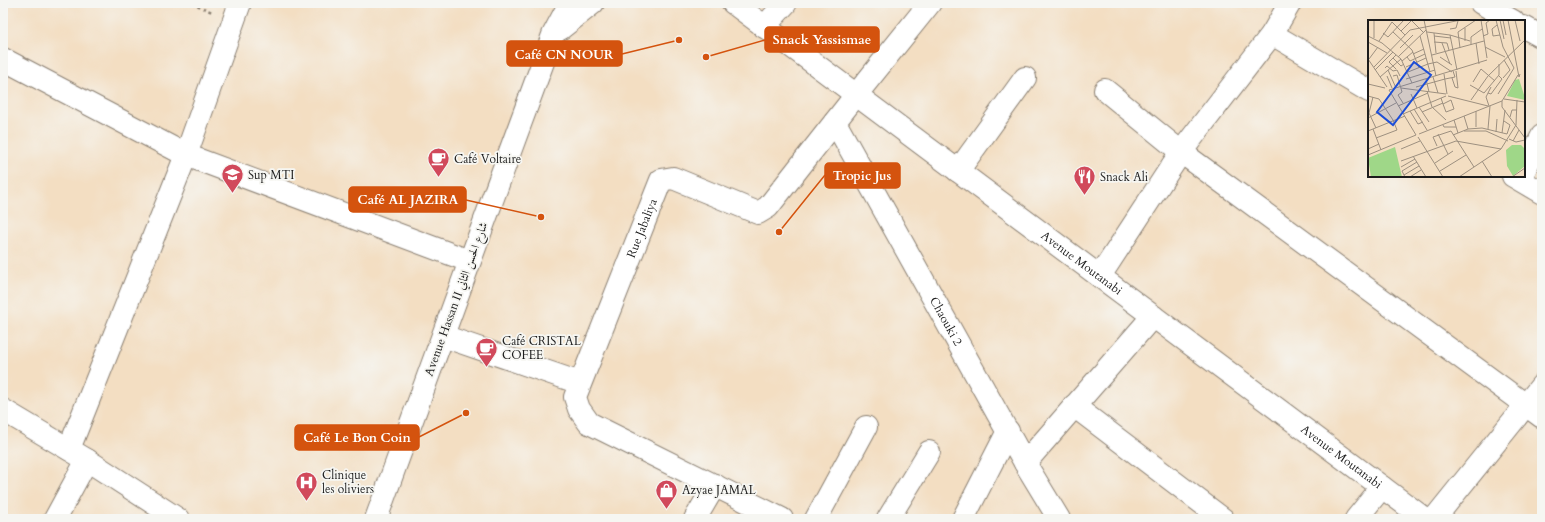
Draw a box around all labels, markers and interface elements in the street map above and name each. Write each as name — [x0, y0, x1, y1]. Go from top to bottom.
inset map — [1368, 20, 1525, 177]
callout: Snack Yassismae — [765, 27, 879, 52]
text: Snack Yassismae — [773, 31, 871, 49]
callout: Café CN NOUR — [507, 41, 622, 66]
text: Café CN NOUR — [515, 46, 614, 64]
cafe icon: Café Voltaire — [426, 146, 452, 179]
place label: Café Voltaire — [454, 151, 521, 167]
school or university icon: Sup MTI — [219, 162, 245, 195]
callout: Tropic Jus — [825, 163, 900, 188]
restaurant icon: Snack Ali — [1072, 164, 1098, 197]
place label: Sup MTI — [248, 167, 294, 183]
text: Tropic Jus — [833, 167, 892, 185]
place label: Snack Ali — [1100, 169, 1149, 185]
callout: Café AL JAZIRA — [349, 187, 466, 212]
text: Café AL JAZIRA — [358, 191, 459, 209]
street label: Rue Jabaliya — [623, 195, 661, 260]
street label: Avenue Hassan II شارع الحسن الثاني — [421, 220, 494, 379]
street label: Avenue Moutanabi — [1038, 228, 1126, 299]
street label: Chaouki 2 — [926, 294, 966, 348]
place label: Café CRISTAL COFEE — [502, 333, 582, 363]
cafe icon: Café CRISTAL COFEE — [473, 335, 499, 368]
street label: Avenue Moutanabi — [1298, 421, 1386, 493]
callout: Café Le Bon Coin — [295, 425, 419, 450]
text: Café Le Bon Coin — [303, 429, 411, 447]
place label: Clinique les oliviers — [322, 467, 374, 497]
hospital icon: Clinique les oliviers — [293, 469, 319, 502]
shop icon: Azyae JAMAL — [653, 477, 679, 510]
place label: Azyae JAMAL — [682, 482, 757, 498]

